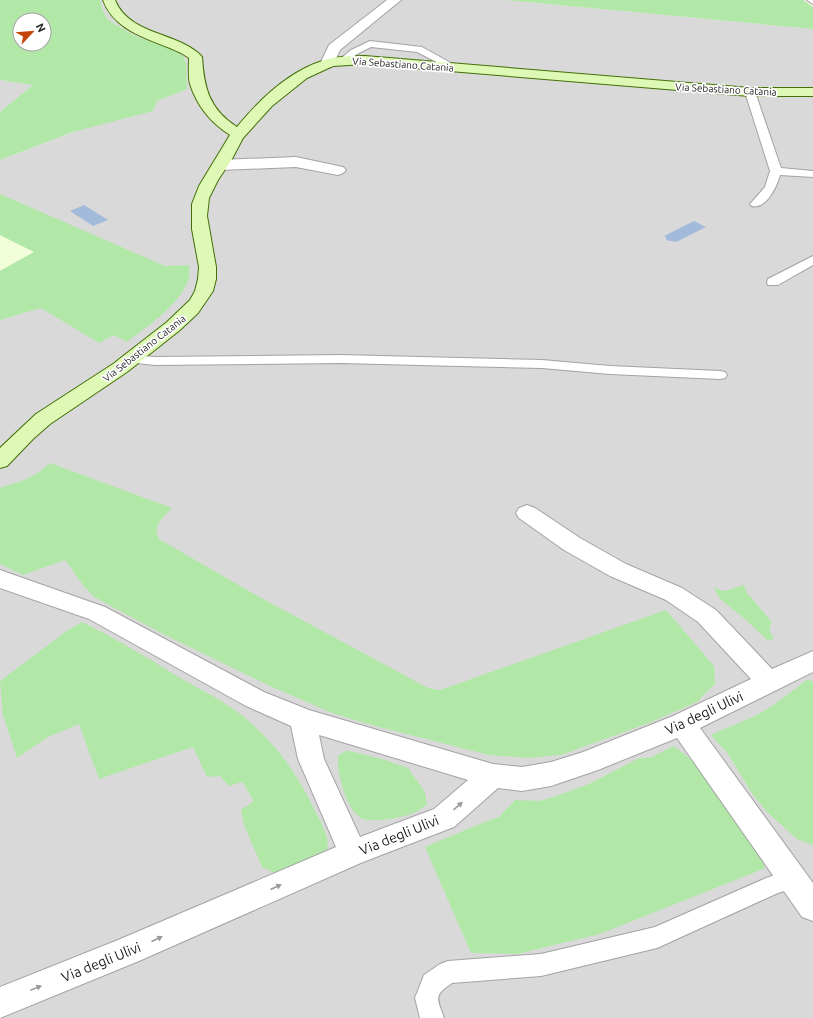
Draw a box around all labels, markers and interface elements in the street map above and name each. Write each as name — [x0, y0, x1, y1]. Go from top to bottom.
north arrow — [12, 12, 52, 52]
text: N — [34, 21, 48, 34]
street label: Via Sebastiano Catania — [352, 55, 454, 74]
street label: Via Sebastiano Catania — [675, 81, 777, 98]
street label: Via Sebastiano Catania — [101, 313, 188, 384]
street label: Via degli Ulivi — [662, 688, 746, 738]
one-way arrow — [452, 801, 463, 810]
street label: Via degli Ulivi — [357, 812, 441, 858]
one-way arrow — [270, 884, 281, 890]
one-way arrow — [151, 936, 162, 942]
street label: Via degli Ulivi — [59, 939, 143, 985]
one-way arrow — [31, 985, 43, 991]

